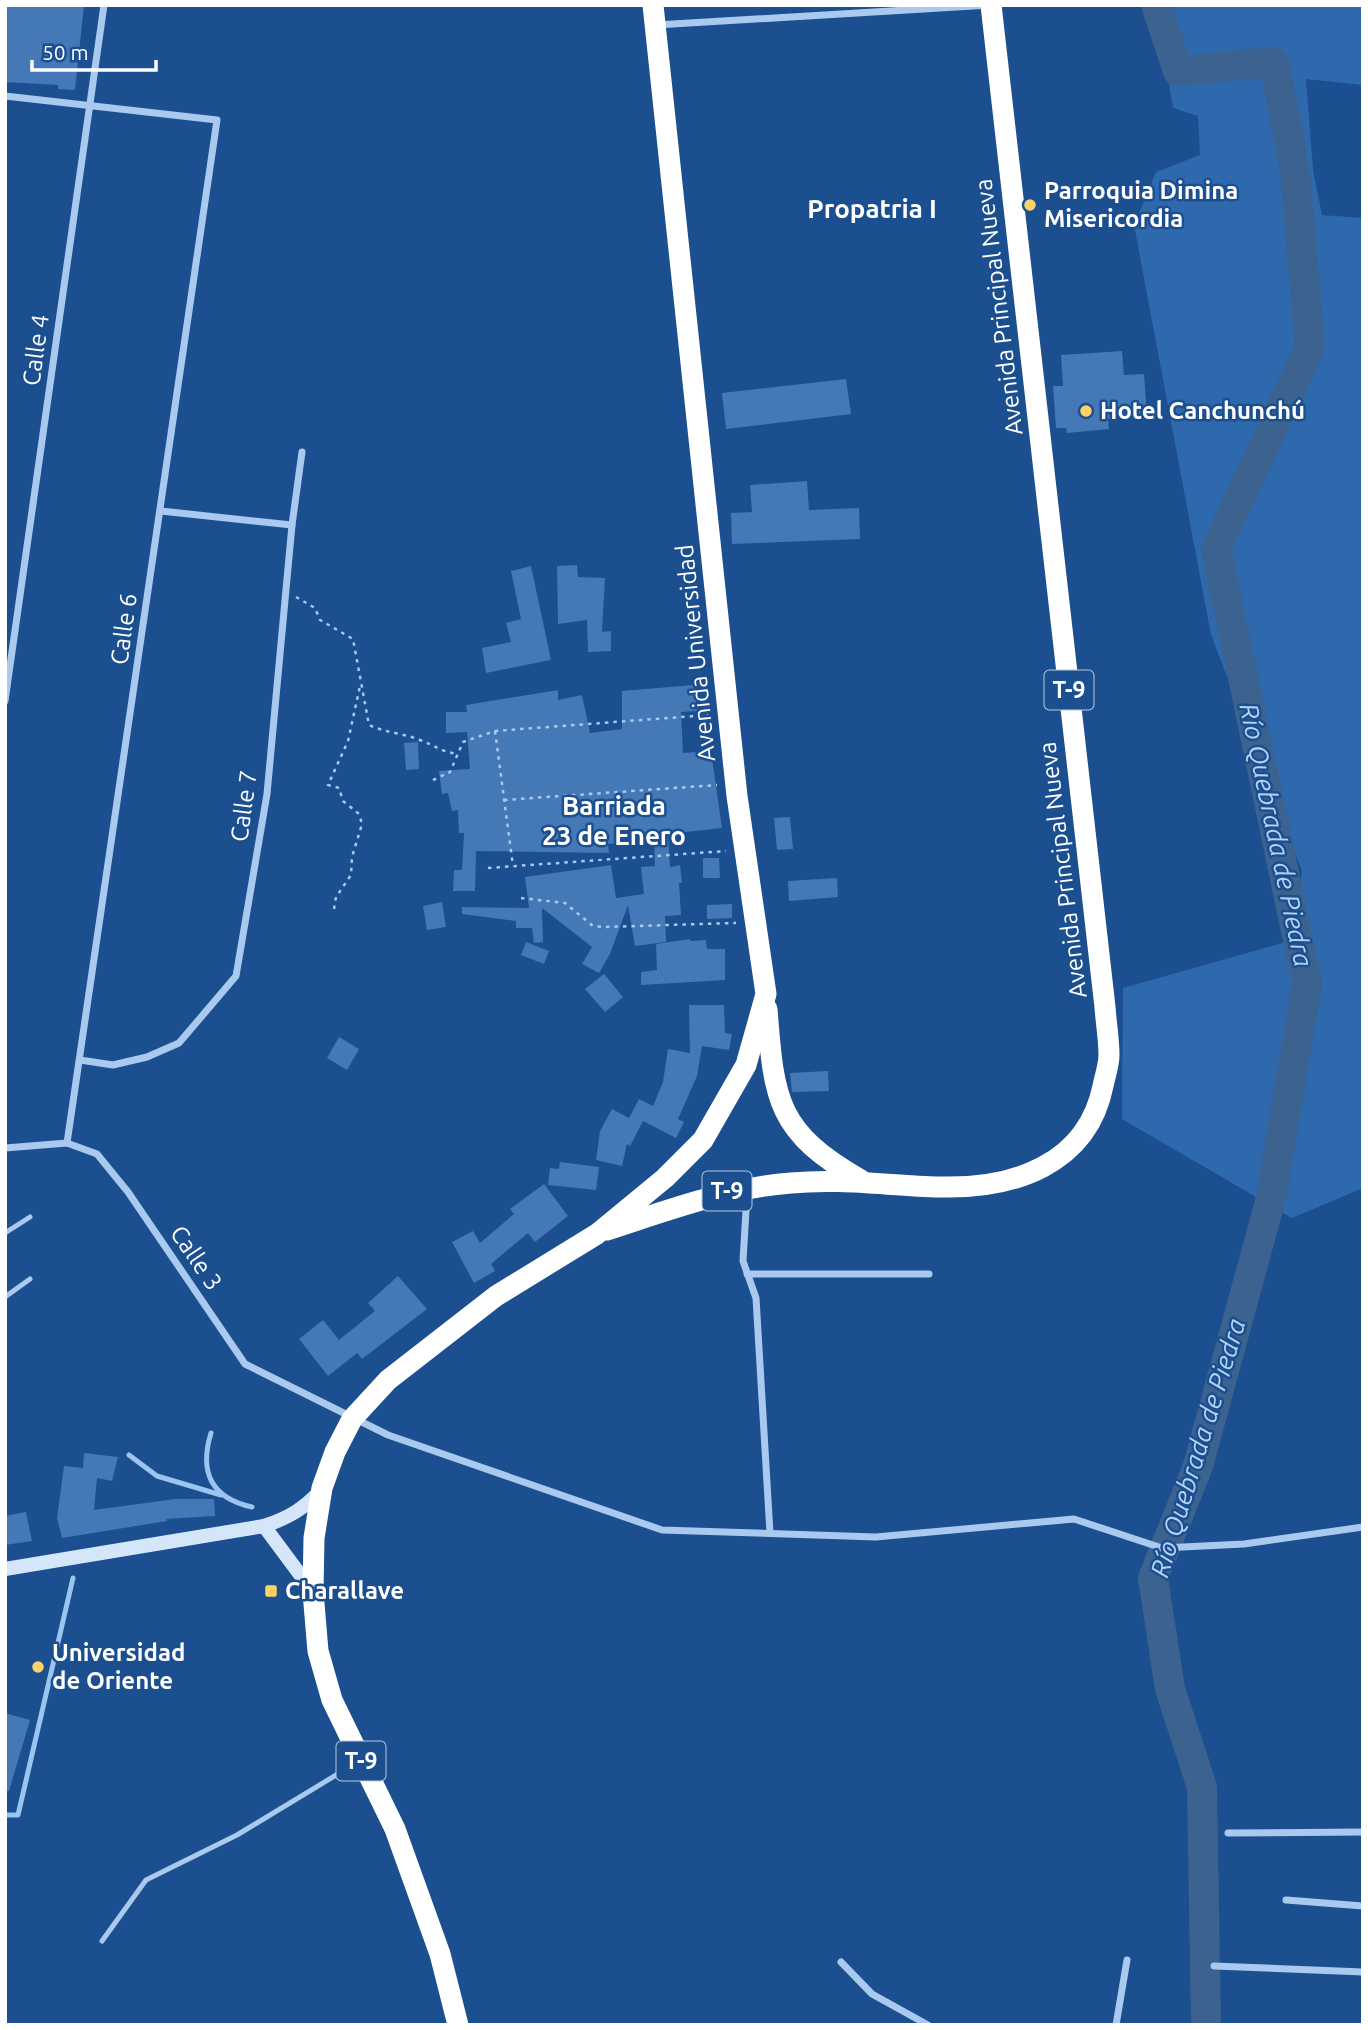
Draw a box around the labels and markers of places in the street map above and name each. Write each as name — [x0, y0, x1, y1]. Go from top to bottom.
place label: Parroquia Dimina Misericordia — [1044, 177, 1238, 232]
marker: Parroquia Dimina Misericordia — [1022, 197, 1038, 213]
place label: Hotel Canchunchú — [1100, 397, 1305, 424]
marker: Hotel Canchunchú — [1078, 403, 1094, 419]
place label: Charallave — [285, 1577, 404, 1604]
marker: Charallave — [263, 1583, 279, 1599]
place label: Universidad de Oriente — [52, 1639, 185, 1694]
marker: Universidad de Oriente — [30, 1659, 46, 1675]

